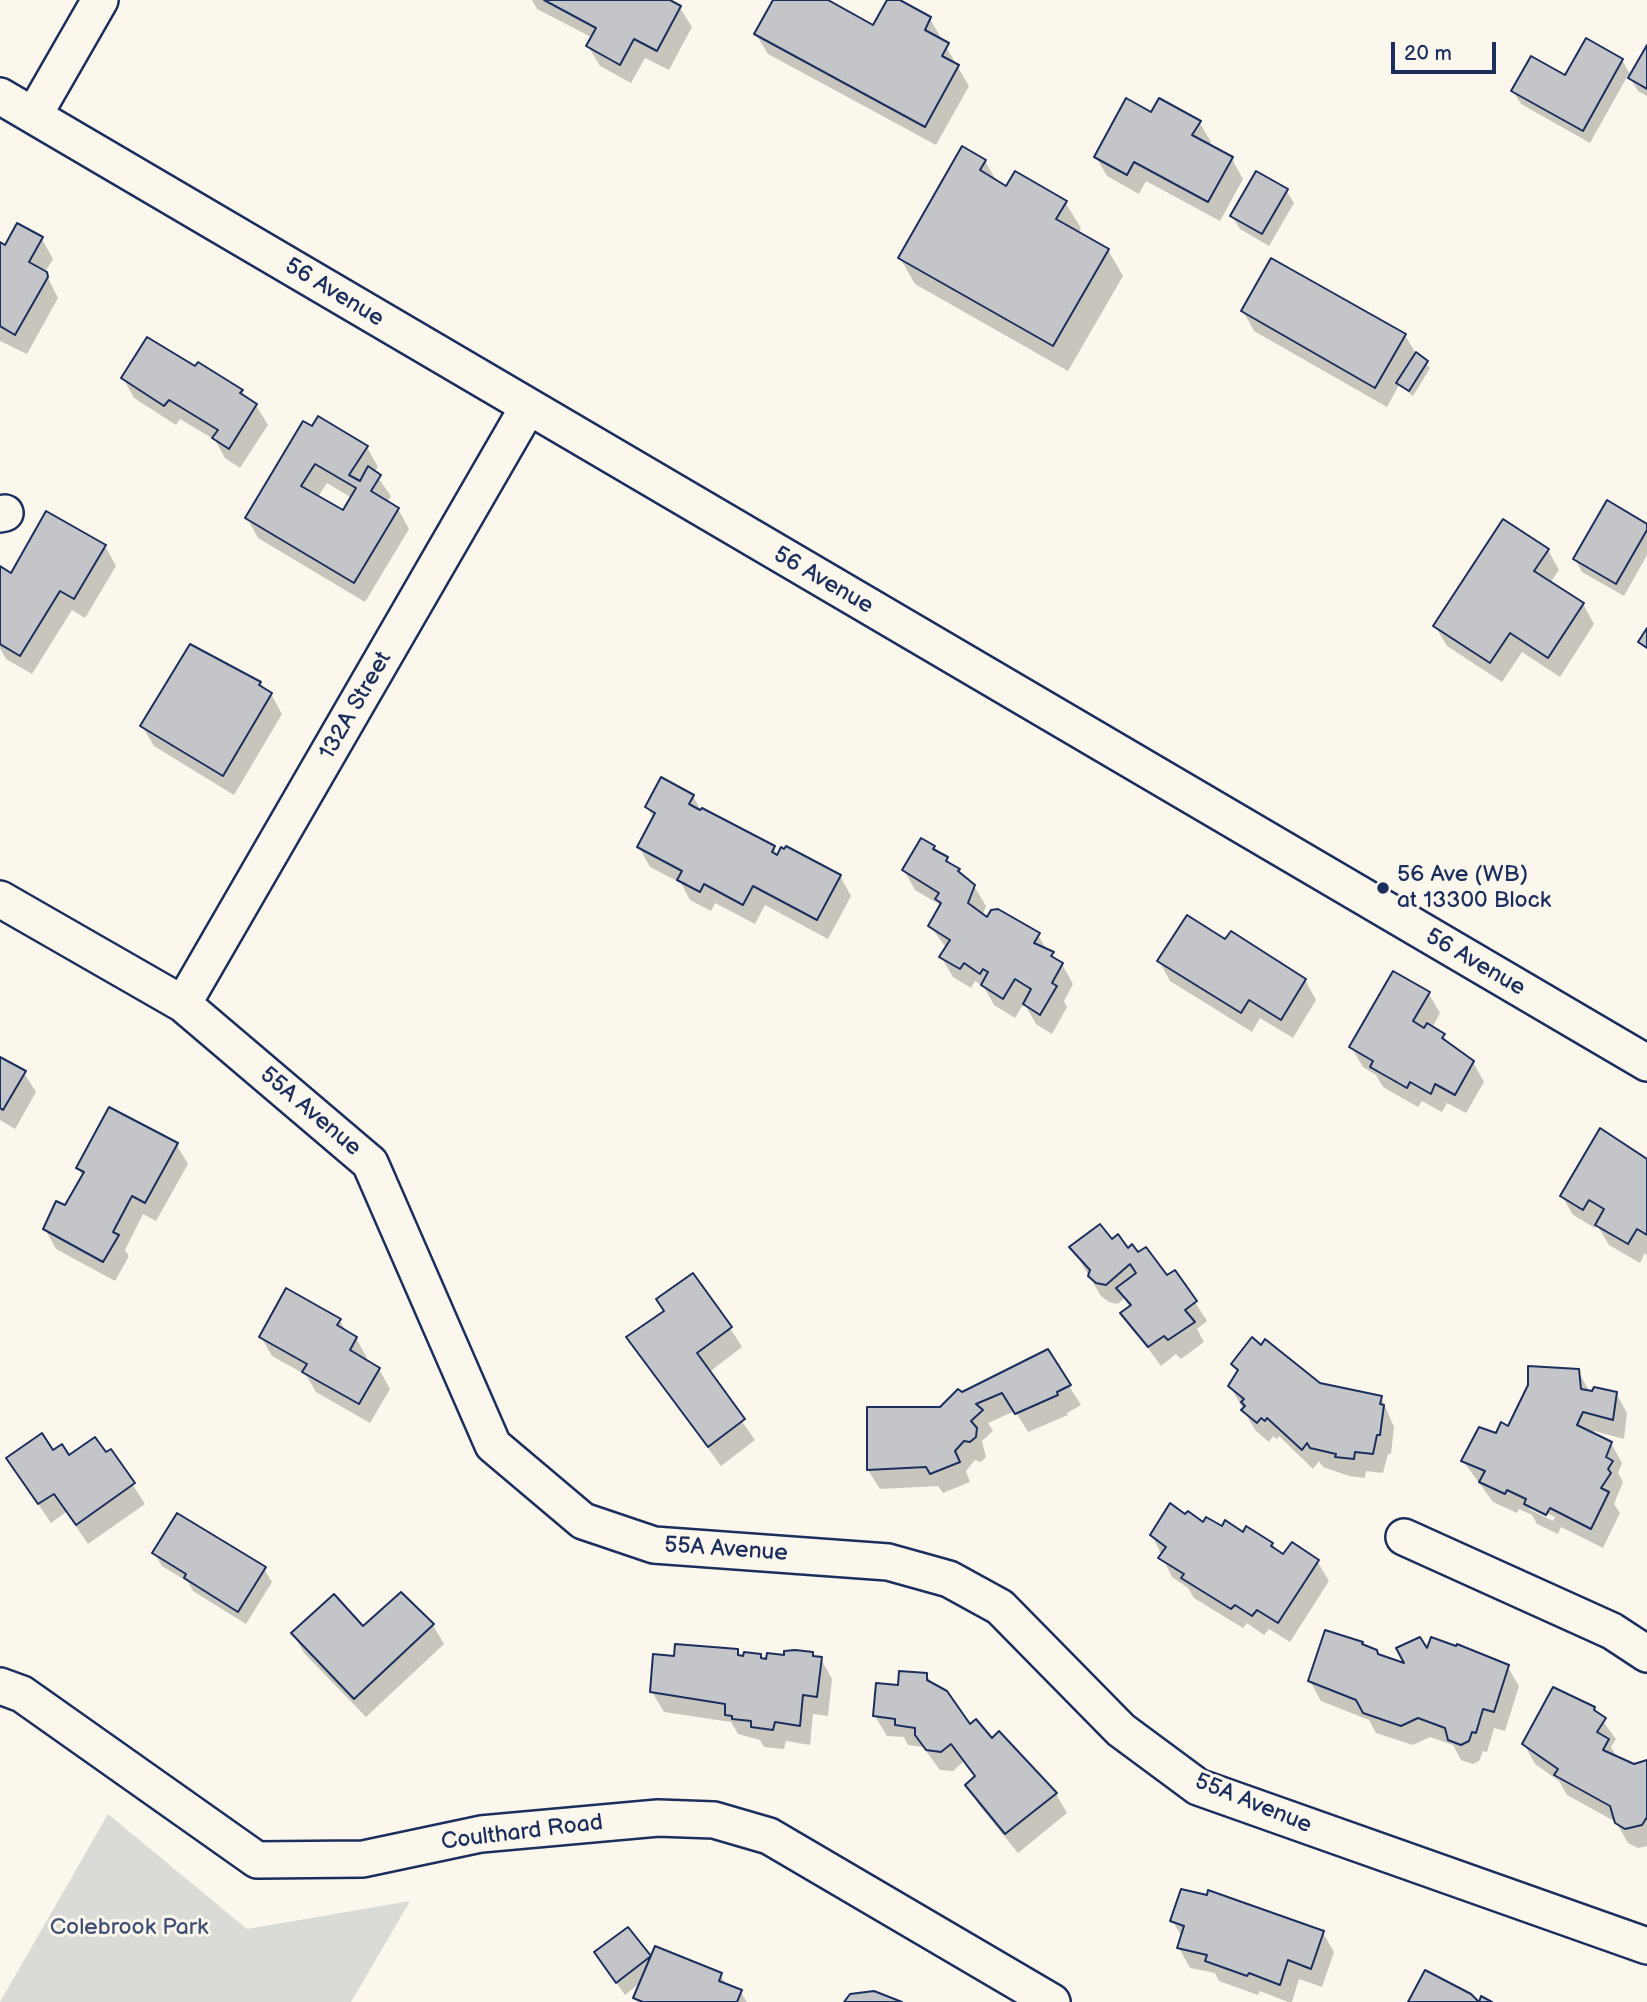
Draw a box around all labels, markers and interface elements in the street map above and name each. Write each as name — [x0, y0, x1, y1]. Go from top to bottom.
scale bar — [1395, 28, 1500, 72]
text: 20 m — [1404, 41, 1452, 66]
street label: 56 Avenue — [279, 253, 389, 333]
street label: 56 Avenue — [768, 541, 878, 621]
street label: 132A Street — [314, 647, 398, 765]
place label: 56 Ave (WB) at 13300 Block — [1397, 861, 1551, 915]
marker: 56 Ave (WB) at 13300 Block — [1375, 880, 1391, 896]
street label: 56 Avenue — [1420, 923, 1530, 1003]
street label: 55A Avenue — [254, 1062, 366, 1162]
street label: 55A Avenue — [663, 1532, 789, 1568]
street label: 55A Avenue — [1190, 1768, 1316, 1840]
street label: Coulthard Road — [440, 1809, 604, 1857]
park label: Colebrook Park — [50, 1914, 208, 1942]

